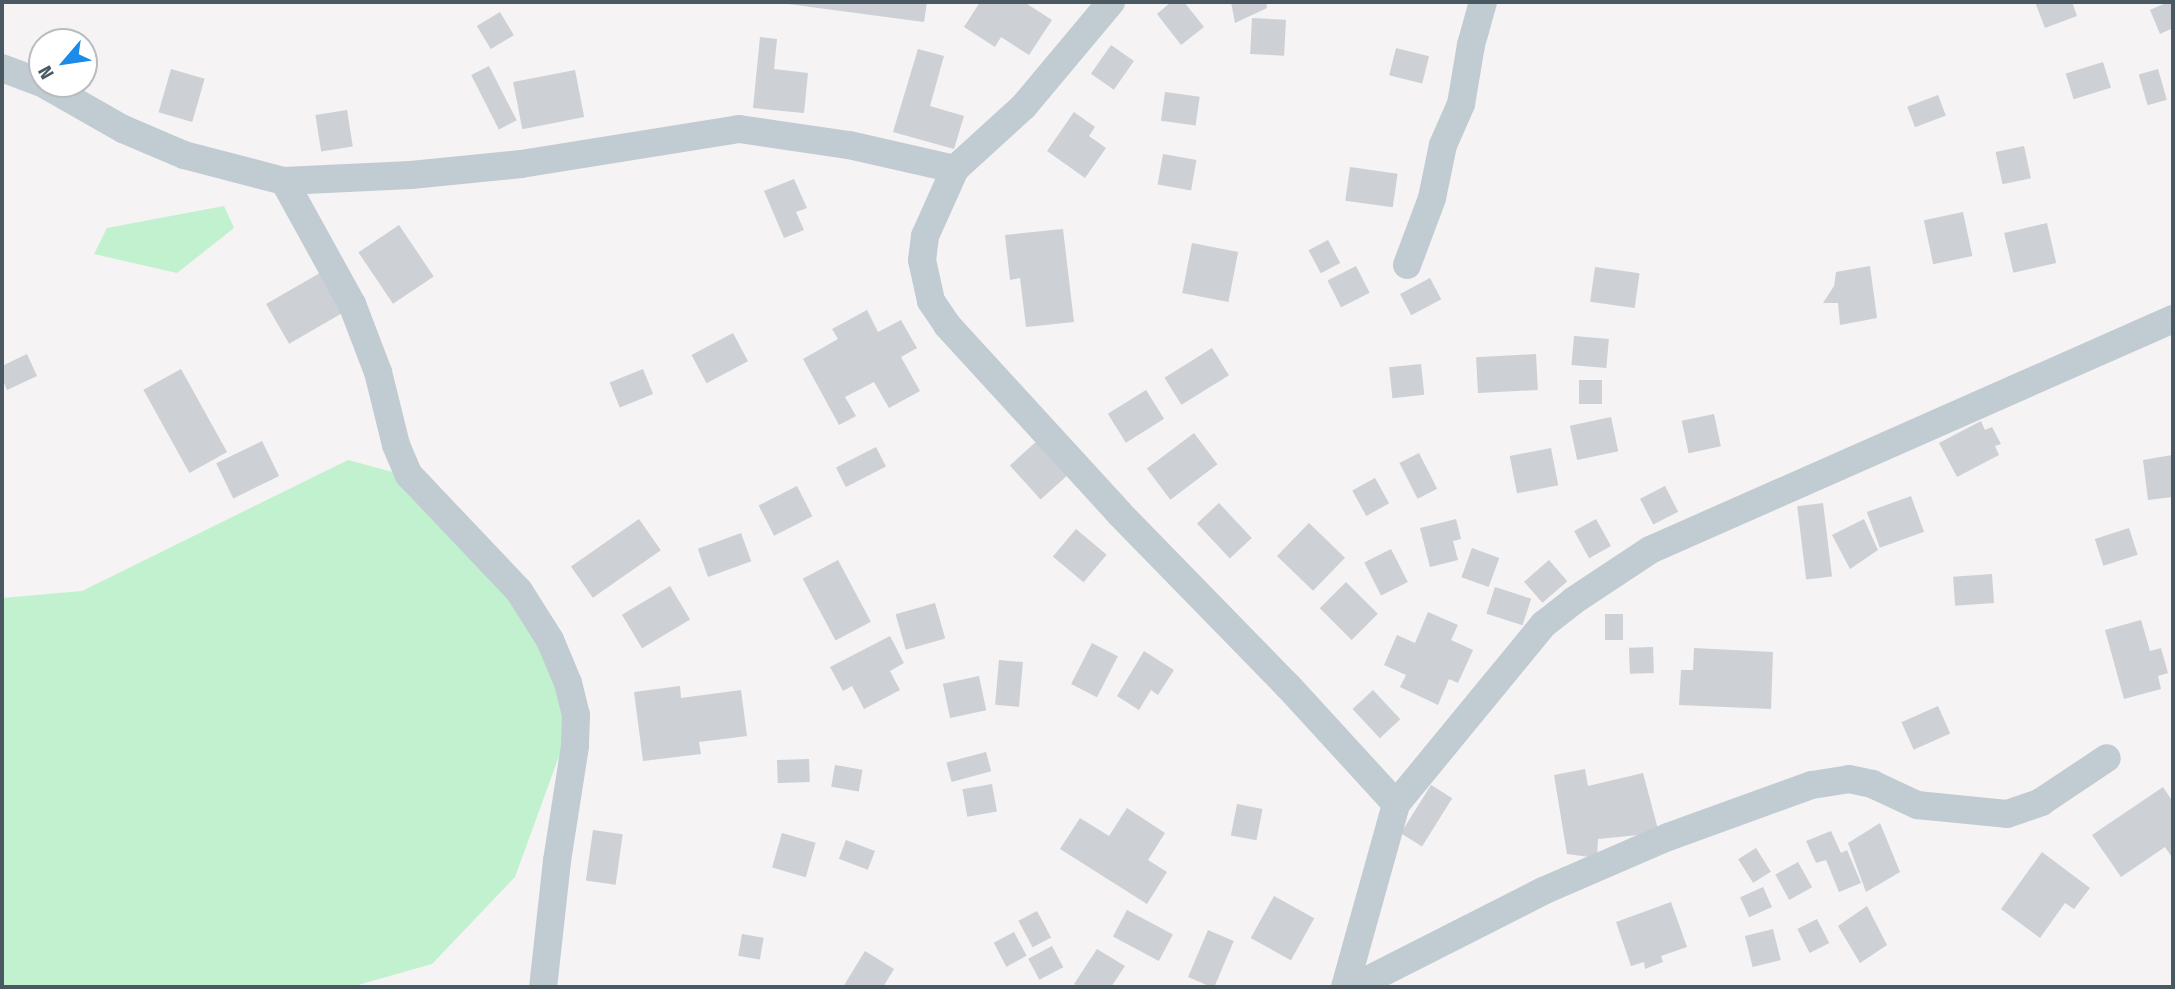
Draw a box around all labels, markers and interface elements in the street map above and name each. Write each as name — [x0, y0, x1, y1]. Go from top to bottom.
north arrow — [28, 28, 98, 98]
text: N — [33, 62, 59, 83]

